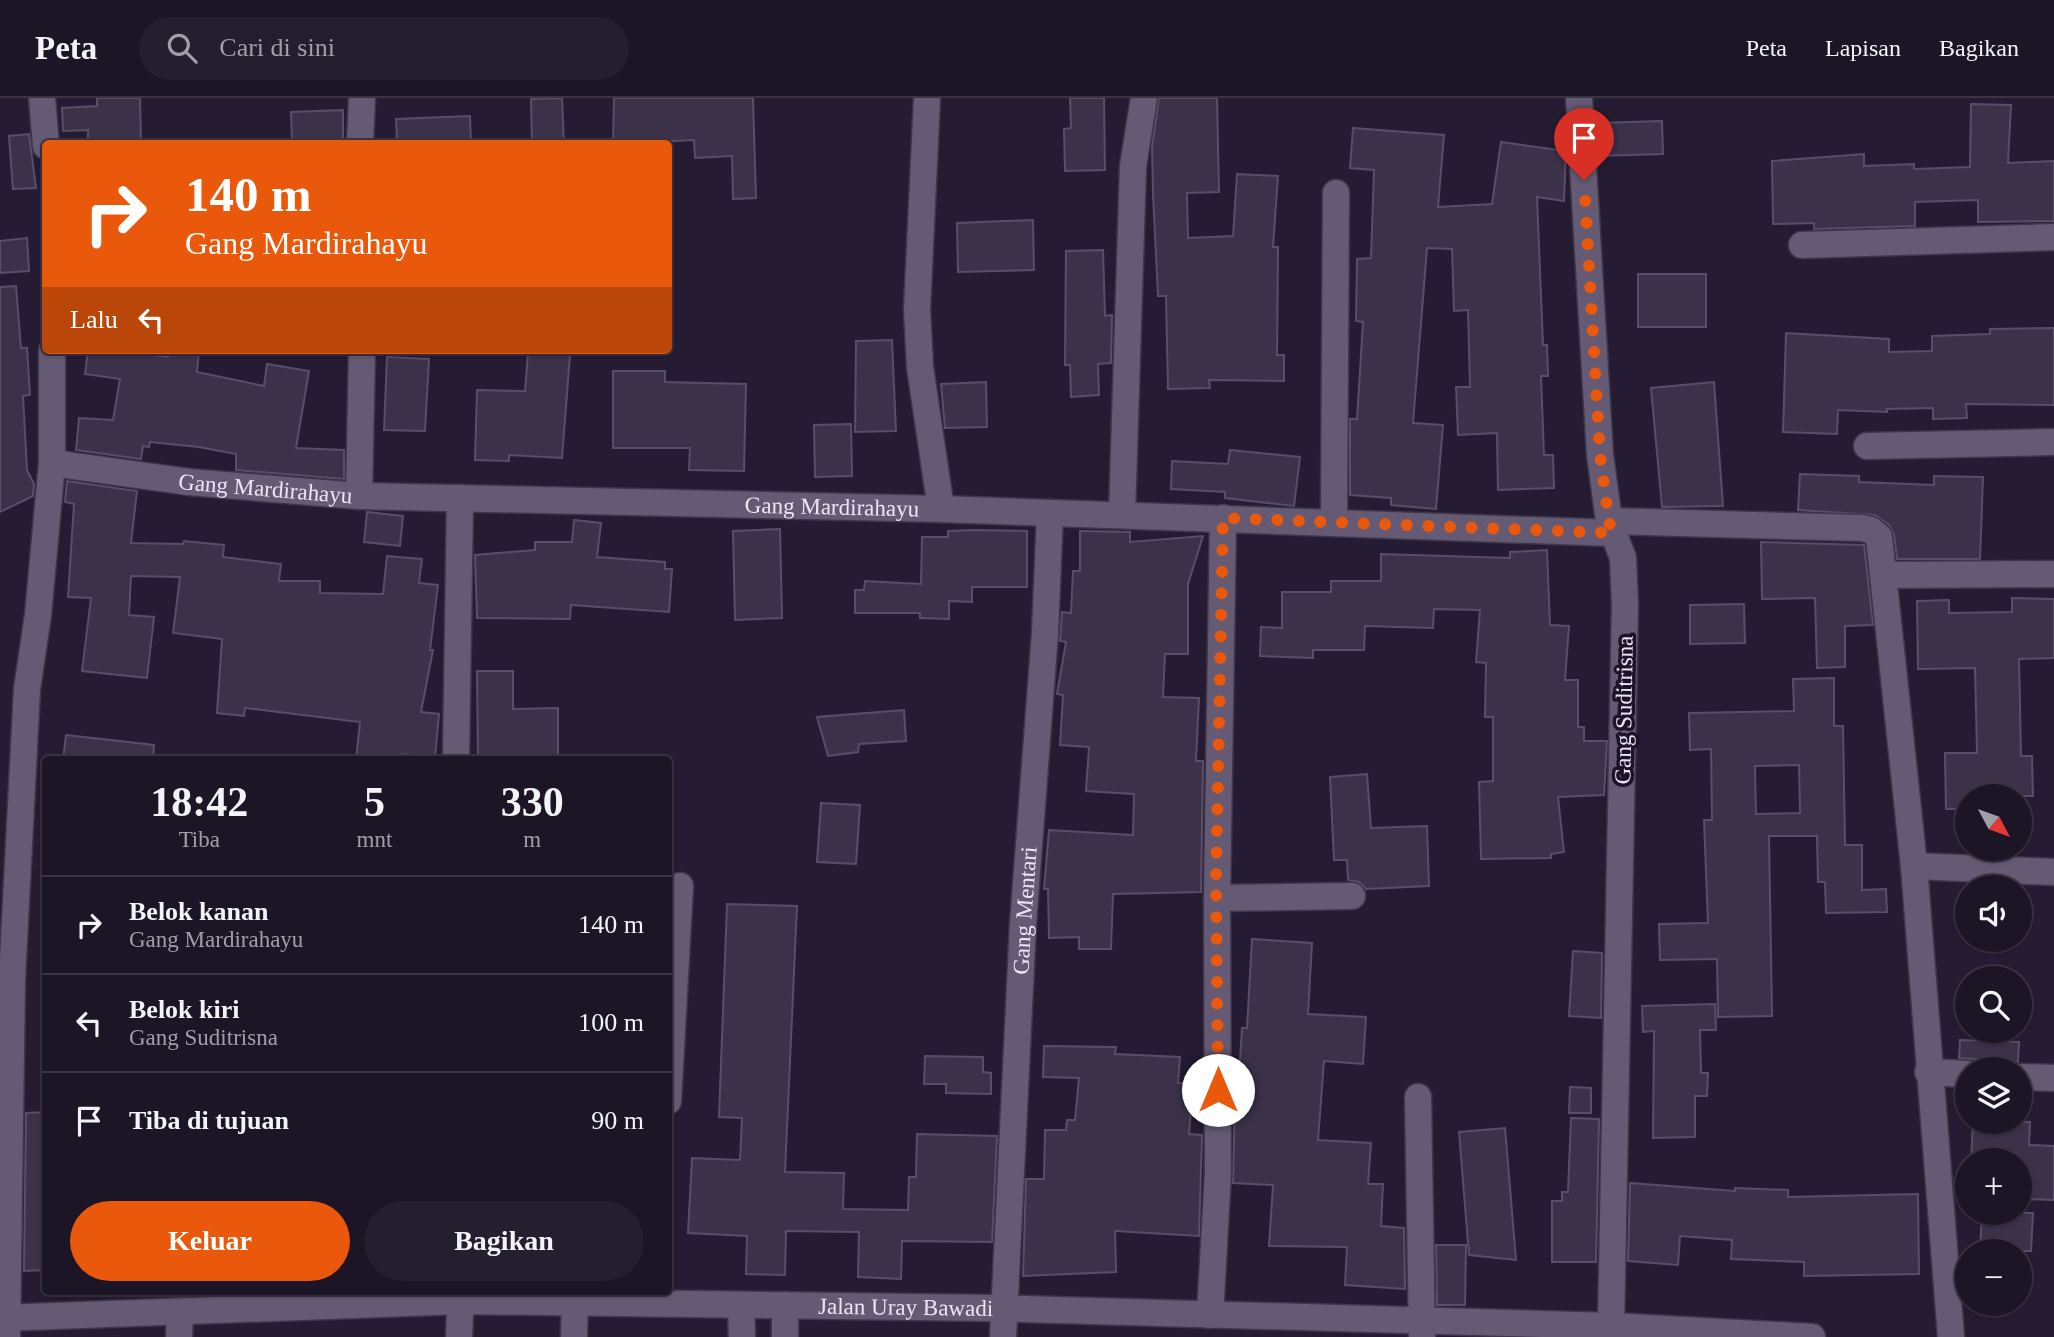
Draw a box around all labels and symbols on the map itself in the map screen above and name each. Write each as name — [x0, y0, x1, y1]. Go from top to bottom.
pin — [1554, 108, 1614, 180]
street label: Gang Mardirahayu — [177, 468, 354, 508]
street label: Gang Mardirahayu — [745, 492, 920, 521]
street label: Gang Suditrisna — [1610, 635, 1638, 785]
north arrow — [1955, 784, 2032, 861]
street label: Gang Mentari — [1008, 846, 1041, 975]
position arrow — [1181, 1053, 1255, 1127]
street label: Jalan Uray Bawadi — [818, 1293, 993, 1321]

